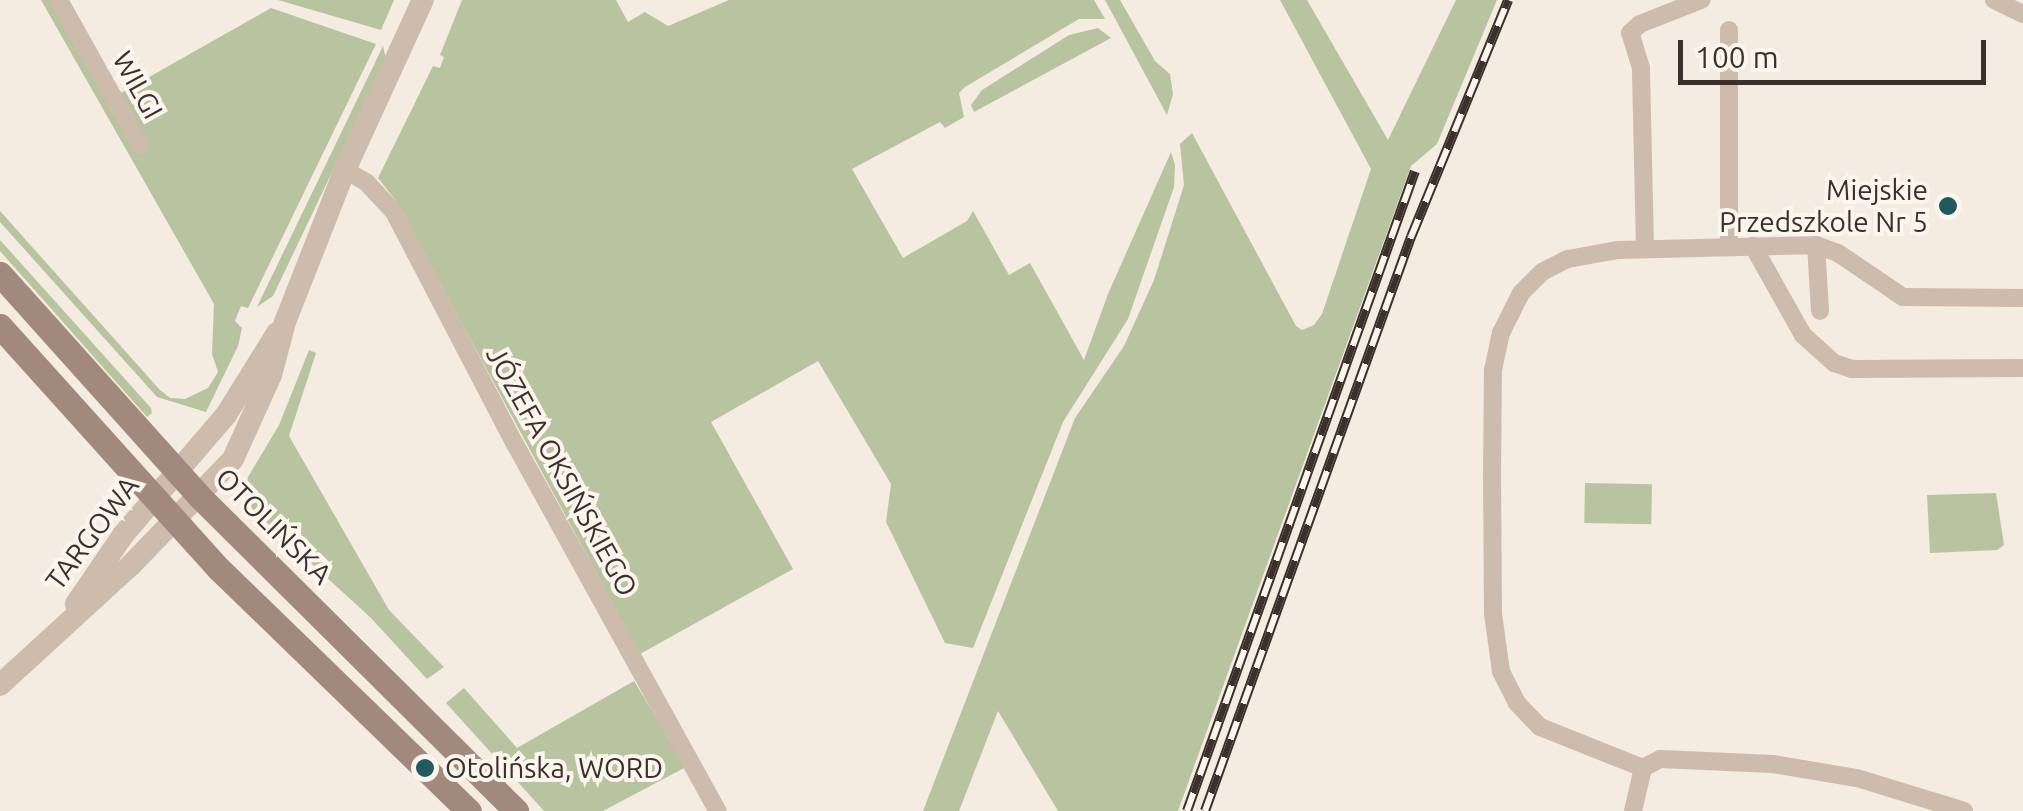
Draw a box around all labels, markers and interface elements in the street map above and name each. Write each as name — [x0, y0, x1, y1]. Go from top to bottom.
scale bar — [1683, 20, 1990, 82]
text: 100 m — [1695, 40, 1779, 74]
street label: WILGI — [106, 45, 170, 125]
place label: Miejskie Przedszkole Nr 5 — [1719, 173, 1928, 239]
marker: Miejskie Przedszkole Nr 5 — [1937, 195, 1959, 217]
street label: JÓZEFA OKSIŃSKIEGO — [479, 340, 645, 602]
street label: OTOLIŃSKA — [209, 461, 339, 591]
street label: TARGOWA — [38, 470, 146, 596]
place label: Otolińska, WORD — [445, 751, 663, 785]
marker: Otolińska, WORD — [414, 757, 436, 779]

